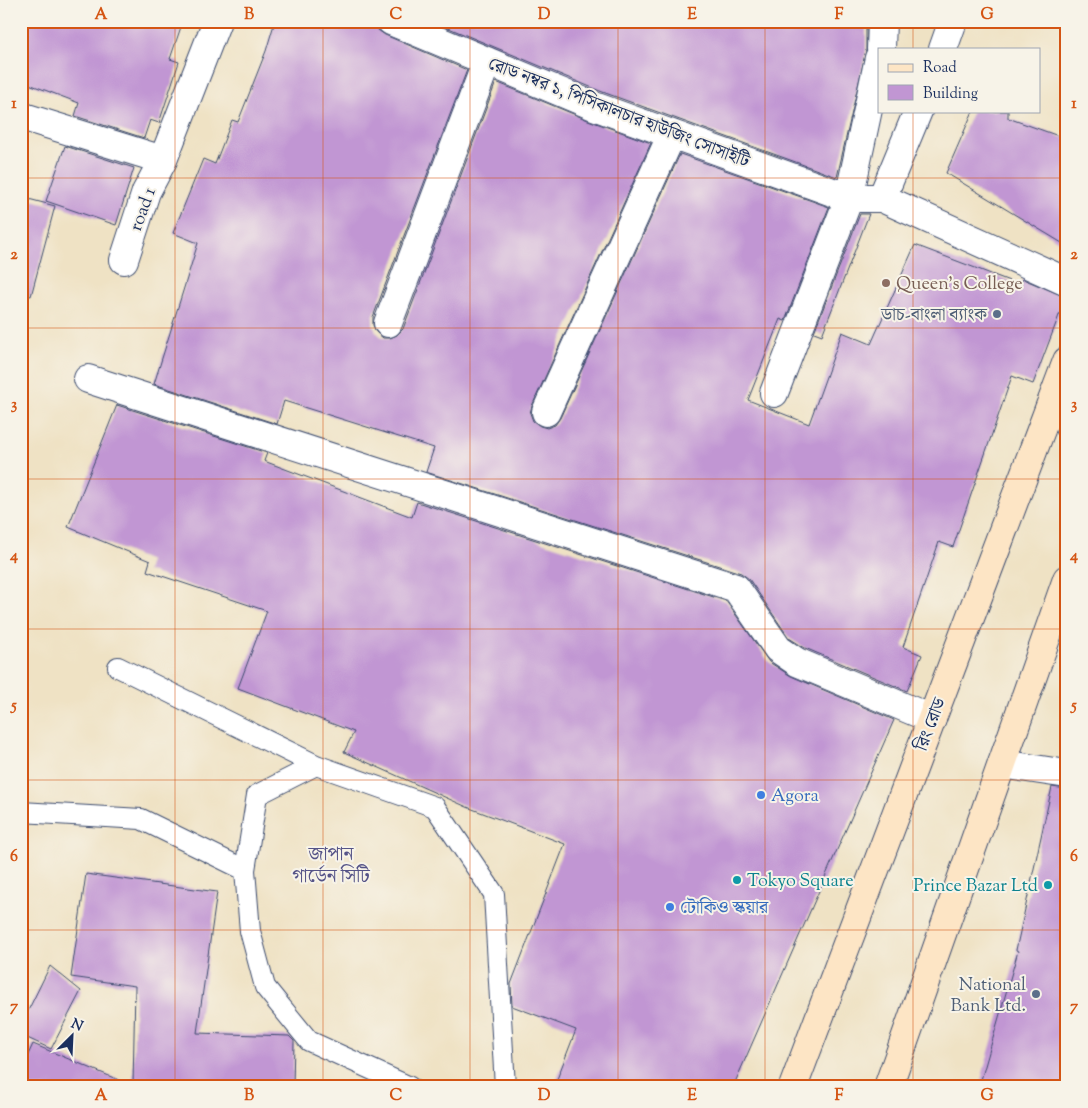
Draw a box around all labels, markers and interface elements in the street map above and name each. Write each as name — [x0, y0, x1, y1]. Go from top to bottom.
text: A — [95, 4, 108, 27]
text: B — [244, 4, 254, 27]
text: C — [390, 4, 403, 27]
text: D — [538, 4, 551, 27]
text: E — [687, 4, 697, 27]
text: F — [835, 4, 844, 27]
text: G — [980, 4, 994, 27]
legend — [878, 48, 1040, 112]
street label: রোড নম্বর ১, পিসিকালচার হাউজিং সোসাইটি — [484, 52, 754, 176]
text: Road — [923, 58, 957, 79]
text: Building — [923, 84, 978, 105]
text: 1 — [11, 93, 17, 116]
text: 1 — [1071, 93, 1077, 116]
street label: road 1 — [124, 184, 164, 235]
text: 2 — [10, 244, 18, 267]
text: 2 — [1070, 244, 1078, 267]
place label: Queen's College — [896, 272, 1023, 298]
marker: Queen's College — [880, 277, 892, 289]
place label: ডাচ-বাংলা ব্যাংক — [880, 303, 988, 329]
marker: ডাচ-বাংলা ব্যাংক — [991, 308, 1003, 320]
text: 3 — [11, 394, 18, 417]
text: 3 — [1071, 394, 1078, 417]
text: 4 — [9, 545, 18, 568]
text: 4 — [1069, 545, 1078, 568]
street label: রিং রোড — [910, 694, 954, 756]
text: 5 — [9, 695, 17, 718]
text: 5 — [1069, 695, 1077, 718]
place label: Agora — [771, 784, 819, 810]
marker: Agora — [755, 789, 767, 801]
district label: জাপান গার্ডেন সিটি — [292, 842, 371, 891]
text: 6 — [10, 846, 18, 869]
text: 6 — [1070, 846, 1078, 869]
place label: Tokyo Square — [747, 869, 854, 895]
marker: Tokyo Square — [731, 874, 743, 886]
place label: Prince Bazar Ltd — [913, 874, 1038, 900]
marker: Prince Bazar Ltd — [1042, 879, 1054, 891]
place label: টোকিও স্কয়ার — [680, 896, 769, 922]
marker: টোকিও স্কয়ার — [664, 901, 676, 913]
place label: National Bank Ltd. — [950, 973, 1026, 1020]
marker: National Bank Ltd. — [1030, 988, 1042, 1000]
text: 7 — [10, 996, 19, 1019]
text: 7 — [1070, 996, 1079, 1019]
north arrow — [48, 1010, 98, 1060]
text: N — [67, 1015, 86, 1037]
text: A — [95, 1085, 108, 1108]
text: B — [244, 1085, 254, 1108]
text: C — [390, 1085, 403, 1108]
text: D — [538, 1085, 551, 1108]
text: E — [687, 1085, 697, 1108]
text: F — [835, 1085, 844, 1108]
text: G — [980, 1085, 994, 1108]

